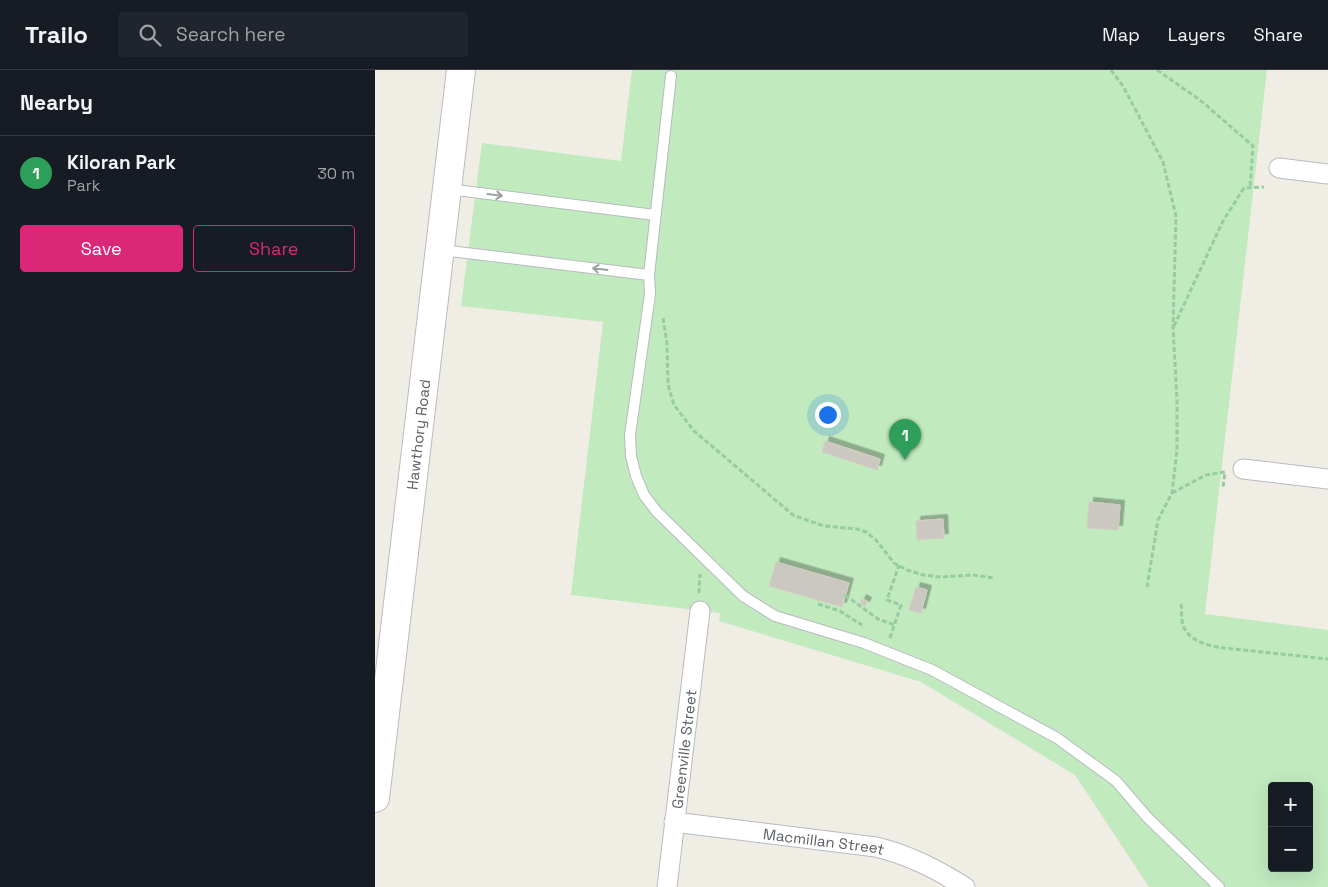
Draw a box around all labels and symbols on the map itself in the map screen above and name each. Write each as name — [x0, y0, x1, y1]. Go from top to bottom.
one-way arrow — [487, 190, 503, 200]
one-way arrow — [593, 264, 609, 274]
street label: Hawthory Road — [402, 378, 434, 491]
your location — [815, 402, 841, 428]
pin: 1 — [889, 419, 921, 460]
street label: Greenville Street — [667, 688, 700, 810]
street label: Macmillan Street — [762, 824, 887, 858]

